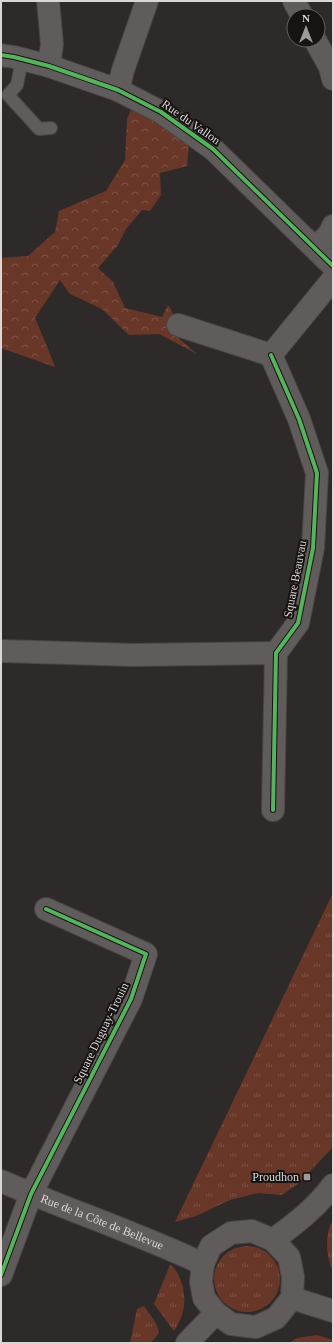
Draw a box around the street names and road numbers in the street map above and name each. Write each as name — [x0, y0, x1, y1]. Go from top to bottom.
street label: Rue du Vallon — [159, 97, 223, 147]
street label: Square Beauvau — [281, 539, 309, 619]
street label: Square Duguay-Trouin — [70, 980, 132, 1086]
street label: Rue de la Côte de Bellevue — [39, 1191, 166, 1253]

